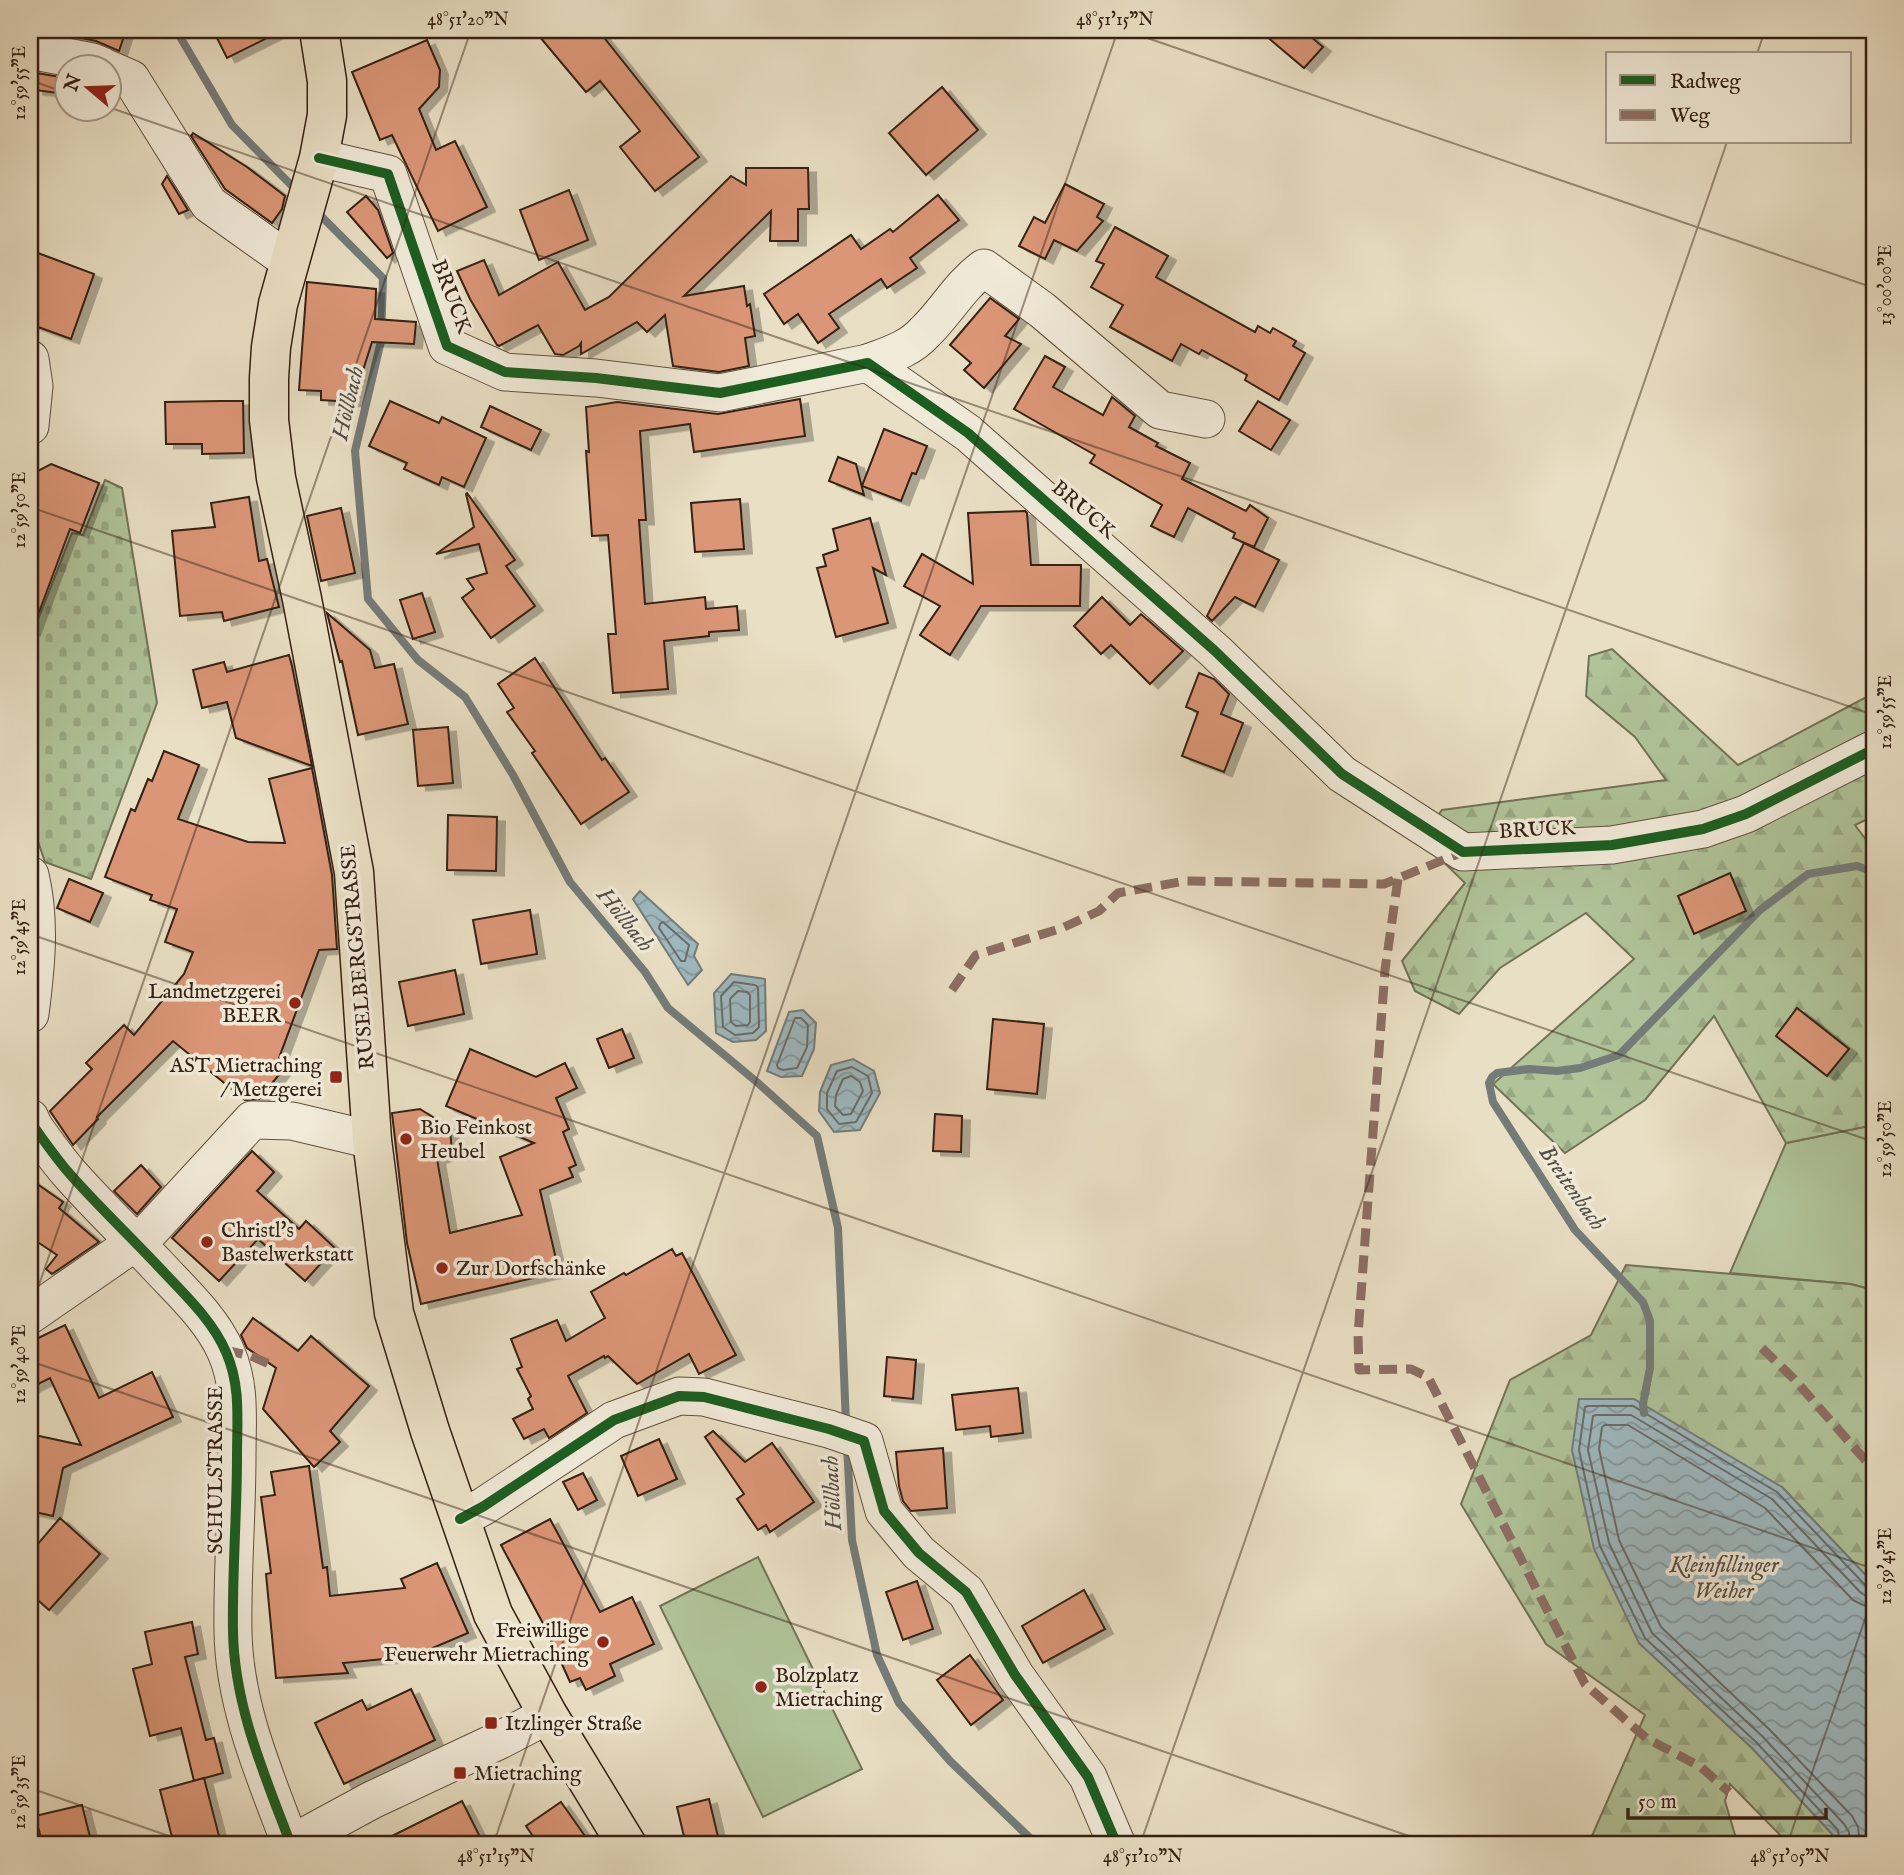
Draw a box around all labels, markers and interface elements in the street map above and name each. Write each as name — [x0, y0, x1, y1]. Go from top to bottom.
text: 48°51'20"N — [427, 9, 509, 32]
text: 48°51'15"N — [1076, 9, 1154, 32]
text: 12°59'55"E — [9, 46, 32, 120]
north arrow — [52, 52, 122, 122]
legend — [1606, 52, 1852, 144]
text: Radweg — [1670, 69, 1741, 96]
text: N — [59, 71, 88, 96]
text: Weg — [1670, 103, 1711, 130]
text: 13°00'00"E — [1875, 245, 1898, 325]
street label: BRUCK — [424, 256, 477, 338]
water label: Höllbach — [326, 363, 371, 444]
text: 12°59'50"E — [9, 472, 32, 548]
street label: BRUCK — [1045, 475, 1121, 546]
text: 12°59'55"E — [1875, 675, 1898, 749]
street label: BRUCK — [1498, 815, 1577, 846]
street label: RUSELBERGSTRASSE — [335, 843, 382, 1071]
water label: Höllbach — [589, 881, 660, 958]
text: 12°59'45"E — [9, 899, 32, 975]
place label: Landmetzgerei BEER — [148, 979, 282, 1030]
marker: Landmetzgerei BEER — [287, 995, 303, 1011]
place label: AST Mietraching / Metzgerei — [169, 1053, 323, 1104]
marker: AST Mietraching / Metzgerei — [328, 1069, 344, 1085]
text: 12°59'50"E — [1875, 1101, 1898, 1177]
place label: Bio Feinkost Heubel — [420, 1115, 532, 1166]
marker: Bio Feinkost Heubel — [398, 1131, 414, 1147]
water label: Breitenbach — [1532, 1139, 1612, 1237]
place label: Christl's Bastelwerkstatt — [221, 1218, 354, 1269]
marker: Christl's Bastelwerkstatt — [199, 1234, 215, 1250]
place label: Zur Dorfschänke — [456, 1256, 606, 1283]
marker: Zur Dorfschänke — [434, 1260, 450, 1276]
text: 12°59'40"E — [9, 1324, 32, 1404]
street label: SCHULSTRASSE — [203, 1386, 230, 1554]
water label: Höllbach — [816, 1454, 849, 1532]
text: 12°59'45"E — [1875, 1528, 1898, 1604]
water label: Kleinfillinger Weiher — [1668, 1551, 1780, 1606]
place label: Freiwillige Feuerwehr Mietraching — [384, 1618, 590, 1669]
marker: Freiwillige Feuerwehr Mietraching — [595, 1634, 611, 1650]
place label: Bolzplatz Mietraching — [775, 1663, 883, 1714]
marker: Bolzplatz Mietraching — [753, 1679, 769, 1695]
place label: Itzlinger Straße — [505, 1711, 642, 1738]
marker: Itzlinger Straße — [483, 1715, 499, 1731]
text: 12°59'35"E — [9, 1755, 32, 1829]
place label: Mietraching — [474, 1761, 582, 1788]
marker: Mietraching — [452, 1765, 468, 1781]
scale bar — [1628, 1777, 1825, 1821]
text: 50 m — [1638, 1789, 1677, 1816]
text: 48°51'15"N — [457, 1846, 535, 1869]
text: 48°51'10"N — [1103, 1846, 1183, 1869]
text: 48°51'05"N — [1750, 1846, 1830, 1869]

